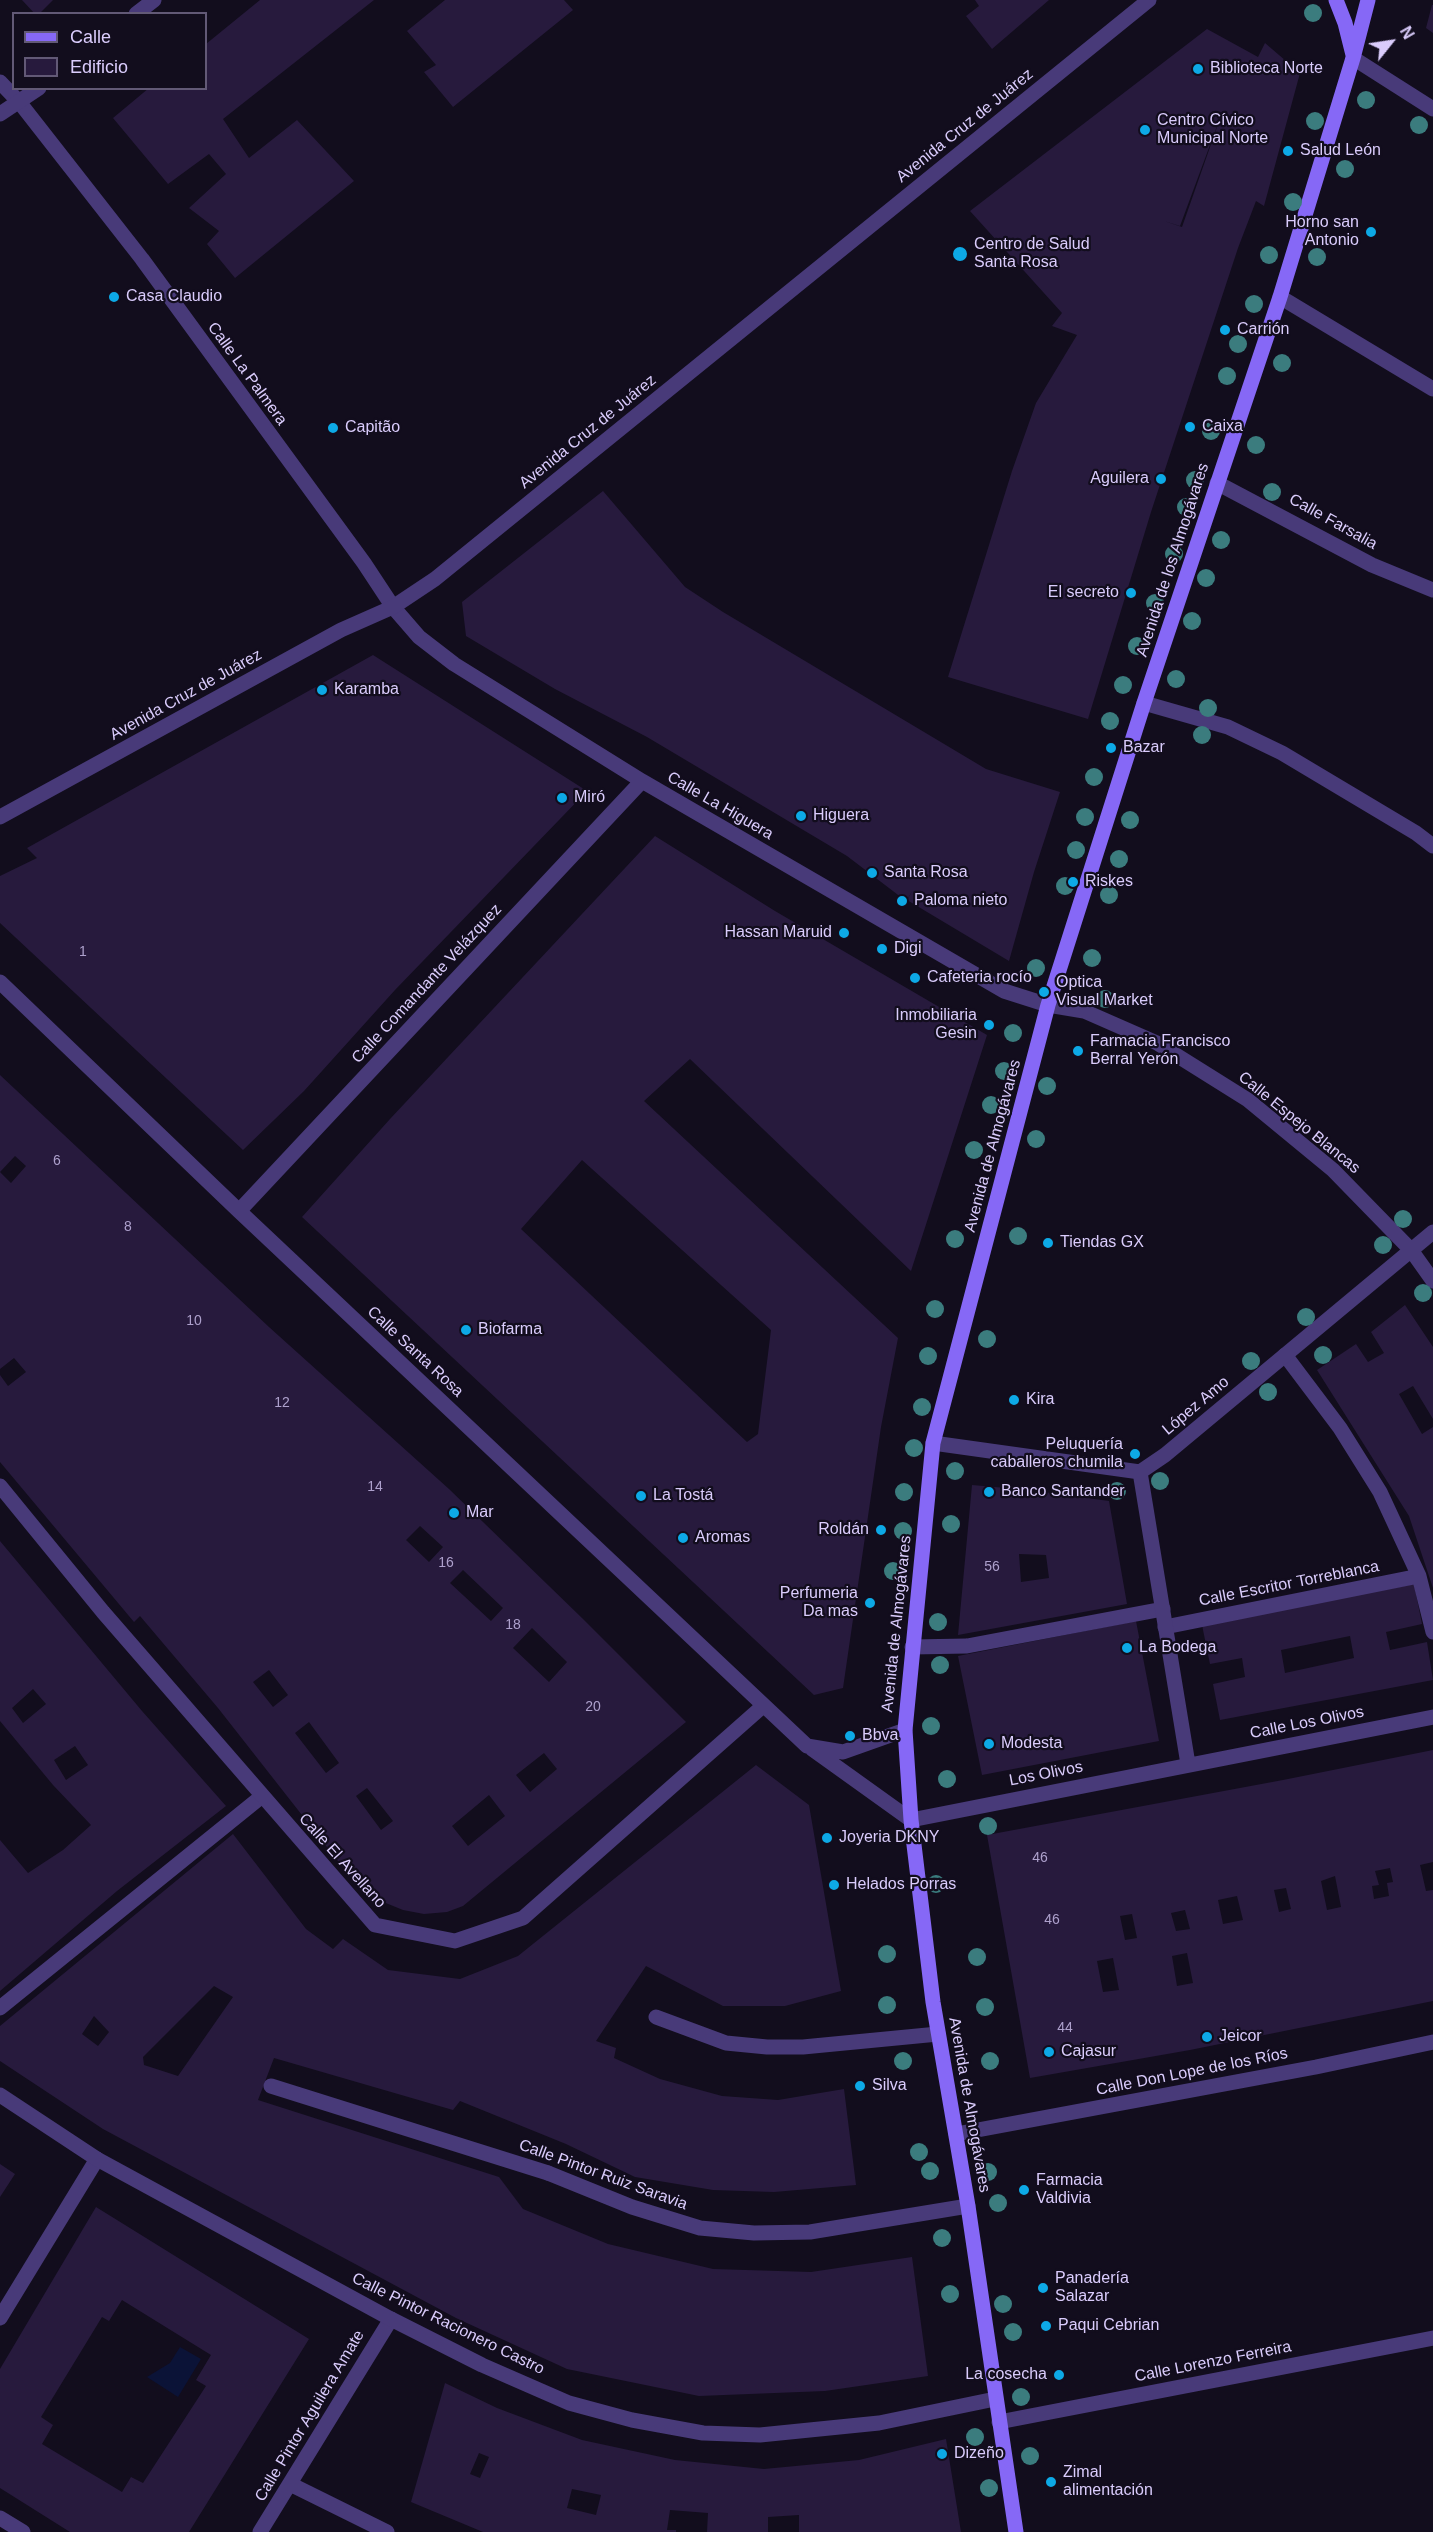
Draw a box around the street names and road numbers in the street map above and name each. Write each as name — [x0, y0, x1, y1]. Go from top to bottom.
street label: Avenida Cruz de Juárez — [893, 65, 1037, 187]
street label: Calle La Palmera — [203, 319, 291, 429]
street label: Avenida Cruz de Juárez — [516, 371, 660, 493]
street label: Avenida de los Almogávares — [1133, 461, 1213, 659]
street label: Calle Farsalia — [1286, 490, 1380, 554]
street label: Avenida Cruz de Juárez — [107, 645, 265, 745]
street label: Calle La Higuera — [664, 768, 776, 844]
street label: Calle Comandante Velázquez — [348, 900, 506, 1068]
street label: Avenida de Almogávares — [961, 1058, 1025, 1234]
street label: Calle Espejo Blancas — [1234, 1068, 1364, 1178]
street label: Calle Santa Rosa — [363, 1303, 467, 1401]
street label: López Amo — [1159, 1373, 1233, 1439]
street label: Avenida de Almogávares — [878, 1535, 916, 1713]
street label: Calle Escritor Torreblanca — [1197, 1557, 1381, 1611]
street label: Calle Los Olivos — [1248, 1703, 1366, 1743]
street label: Los Olivos — [1008, 1757, 1084, 1791]
street label: Calle El Avellano — [294, 1810, 390, 1912]
street label: Avenida de Almogávares — [944, 2016, 994, 2194]
street label: Calle Don Lope de los Ríos — [1095, 2044, 1289, 2100]
street label: Calle Pintor Ruiz Saravia — [516, 2136, 690, 2214]
street label: Calle Pintor Racionero Castro — [349, 2269, 547, 2379]
street label: Calle Pintor Aguilera Amate — [251, 2327, 369, 2505]
street label: Calle Lorenzo Ferreira — [1133, 2337, 1293, 2387]

